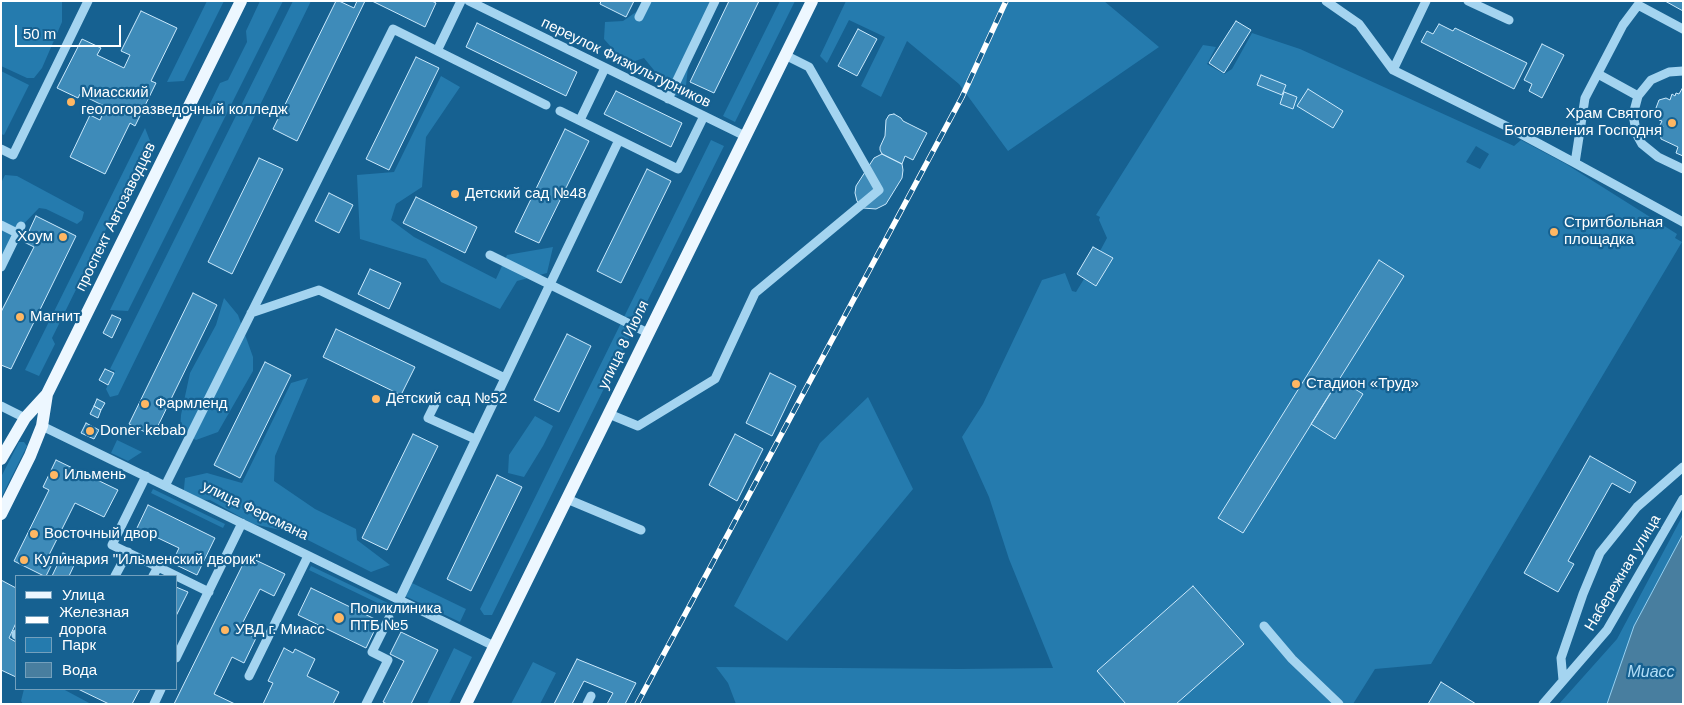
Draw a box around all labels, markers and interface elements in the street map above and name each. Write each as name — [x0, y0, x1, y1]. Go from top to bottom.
street label: переулок Физкультурников — [538, 14, 714, 112]
scale bar — [18, 15, 124, 47]
text: 50 m — [23, 25, 56, 42]
place label: Миасский геологоразведочный колледж — [81, 84, 288, 119]
marker: Миасский геологоразведочный колледж — [65, 96, 77, 108]
place label: Храм Святого Богоявления Господня — [1504, 105, 1662, 140]
marker: Храм Святого Богоявления Господня — [1666, 117, 1678, 129]
street label: проспект Автозаводцев — [72, 140, 160, 294]
place label: Детский сад №48 — [465, 185, 586, 203]
marker: Детский сад №48 — [449, 188, 461, 200]
place label: Стритбольная площадка — [1564, 214, 1663, 249]
marker: Стритбольная площадка — [1548, 226, 1560, 238]
place label: Хоум — [17, 228, 53, 246]
marker: Хоум — [57, 231, 69, 243]
street label: улица 8 Июля — [595, 298, 653, 392]
place label: Магнит — [30, 308, 80, 326]
marker: Магнит — [14, 311, 26, 323]
place label: Стадион «Труд» — [1306, 375, 1419, 393]
marker: Стадион «Труд» — [1290, 378, 1302, 390]
place label: Детский сад №52 — [386, 390, 507, 408]
marker: Детский сад №52 — [370, 393, 382, 405]
place label: Фармленд — [155, 395, 228, 413]
marker: Фармленд — [139, 398, 151, 410]
place label: Doner kebab — [100, 422, 186, 440]
marker: Doner kebab — [84, 425, 96, 437]
place label: Ильмень — [64, 466, 126, 484]
marker: Ильмень — [48, 469, 60, 481]
street label: улица Ферсмана — [199, 477, 311, 545]
street label: Набережная улица — [1581, 512, 1665, 634]
place label: Восточный двор — [44, 525, 157, 543]
marker: Восточный двор — [28, 528, 40, 540]
place label: Кулинария "Ильменский дворик" — [34, 551, 261, 569]
marker: Кулинария "Ильменский дворик" — [18, 554, 30, 566]
legend — [15, 575, 178, 690]
text: Улица — [62, 586, 105, 603]
place label: Поликлиника ПТБ №5 — [350, 600, 442, 635]
text: Железная дорога — [59, 603, 129, 637]
marker: Поликлиника ПТБ №5 — [332, 611, 346, 625]
place label: УВД г. Миасс — [235, 621, 325, 639]
marker: УВД г. Миасс — [219, 624, 231, 636]
text: Парк — [62, 636, 96, 653]
text: Вода — [62, 661, 97, 678]
water label: Миасс — [1627, 663, 1675, 683]

